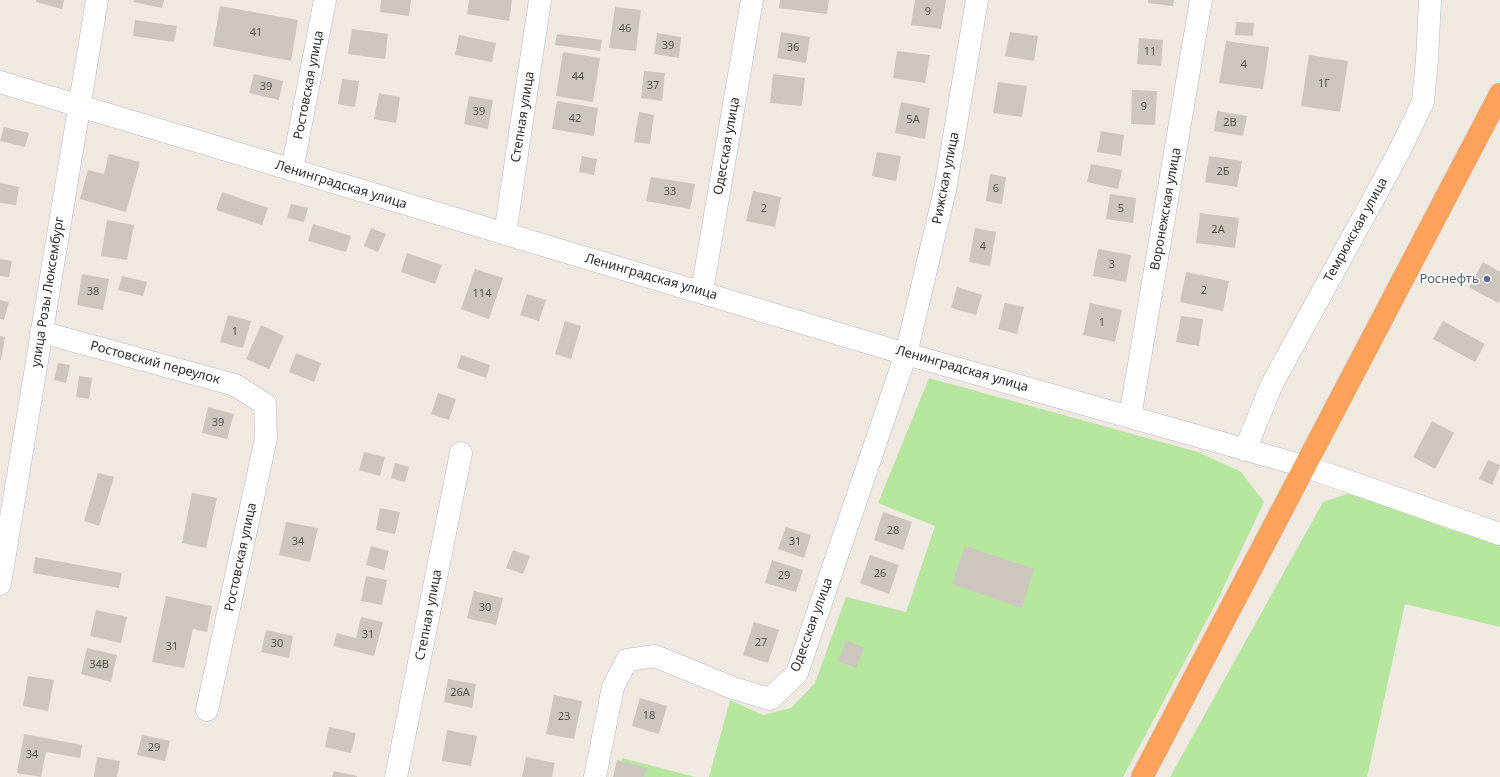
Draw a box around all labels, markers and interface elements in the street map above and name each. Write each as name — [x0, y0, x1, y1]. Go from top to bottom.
house number: 9 — [925, 5, 931, 19]
house number: 46 — [619, 22, 631, 36]
house number: 41 — [250, 26, 262, 40]
street label: Ростовская улица — [291, 29, 327, 141]
house number: 39 — [662, 39, 674, 53]
house number: 36 — [787, 41, 799, 55]
house number: 11 — [1144, 45, 1156, 59]
house number: 4 — [1241, 58, 1247, 72]
street label: Степная улица — [508, 70, 538, 164]
house number: 44 — [572, 70, 584, 84]
house number: 1Г — [1318, 77, 1330, 91]
house number: 37 — [647, 79, 659, 93]
house number: 39 — [260, 80, 272, 94]
street label: Одесская улица — [711, 96, 743, 196]
house number: 9 — [1141, 100, 1147, 114]
house number: 39 — [473, 105, 485, 119]
house number: 42 — [569, 112, 581, 126]
house number: 5А — [906, 113, 920, 127]
house number: 2В — [1223, 116, 1237, 130]
street label: Рижская улица — [929, 131, 963, 225]
street label: Воронежская улица — [1148, 146, 1184, 272]
street label: Ленинградская улица — [273, 158, 409, 212]
house number: 2Б — [1216, 165, 1230, 179]
street label: Темрюкская улица — [1321, 175, 1391, 285]
house number: 6 — [993, 182, 999, 196]
house number: 33 — [664, 185, 676, 199]
house number: 2 — [761, 202, 767, 216]
house number: 5 — [1118, 202, 1124, 216]
street label: улица Розы Люксембург — [28, 216, 68, 368]
house number: 2А — [1211, 223, 1225, 237]
house number: 4 — [980, 240, 986, 254]
street label: Ленинградская улица — [583, 251, 719, 303]
house number: 3 — [1109, 258, 1115, 272]
place label: Роснефть — [1419, 271, 1479, 287]
marker: Роснефть — [1482, 274, 1492, 284]
house number: 2 — [1201, 284, 1207, 298]
house number: 38 — [87, 285, 99, 299]
house number: 114 — [473, 287, 491, 301]
house number: 1 — [1099, 316, 1105, 330]
house number: 1 — [232, 325, 238, 339]
street label: Ростовский переулок — [88, 338, 222, 388]
street label: Ленинградская улица — [894, 343, 1030, 395]
house number: 39 — [212, 416, 224, 430]
street label: Ростовская улица — [222, 501, 260, 613]
house number: 28 — [887, 524, 899, 538]
house number: 34 — [292, 535, 304, 549]
house number: 31 — [789, 535, 801, 549]
house number: 26 — [874, 567, 886, 581]
street label: Степная улица — [413, 568, 445, 662]
house number: 29 — [778, 569, 790, 583]
street label: Одесская улица — [788, 576, 836, 674]
house number: 30 — [479, 601, 491, 615]
house number: 31 — [362, 628, 374, 642]
house number: 27 — [755, 636, 767, 650]
house number: 30 — [271, 637, 283, 651]
house number: 31 — [166, 640, 178, 654]
house number: 34В — [89, 658, 109, 672]
house number: 26А — [450, 686, 470, 700]
house number: 18 — [643, 709, 655, 723]
house number: 23 — [558, 710, 570, 724]
house number: 29 — [148, 741, 160, 755]
house number: 34 — [26, 748, 38, 762]

